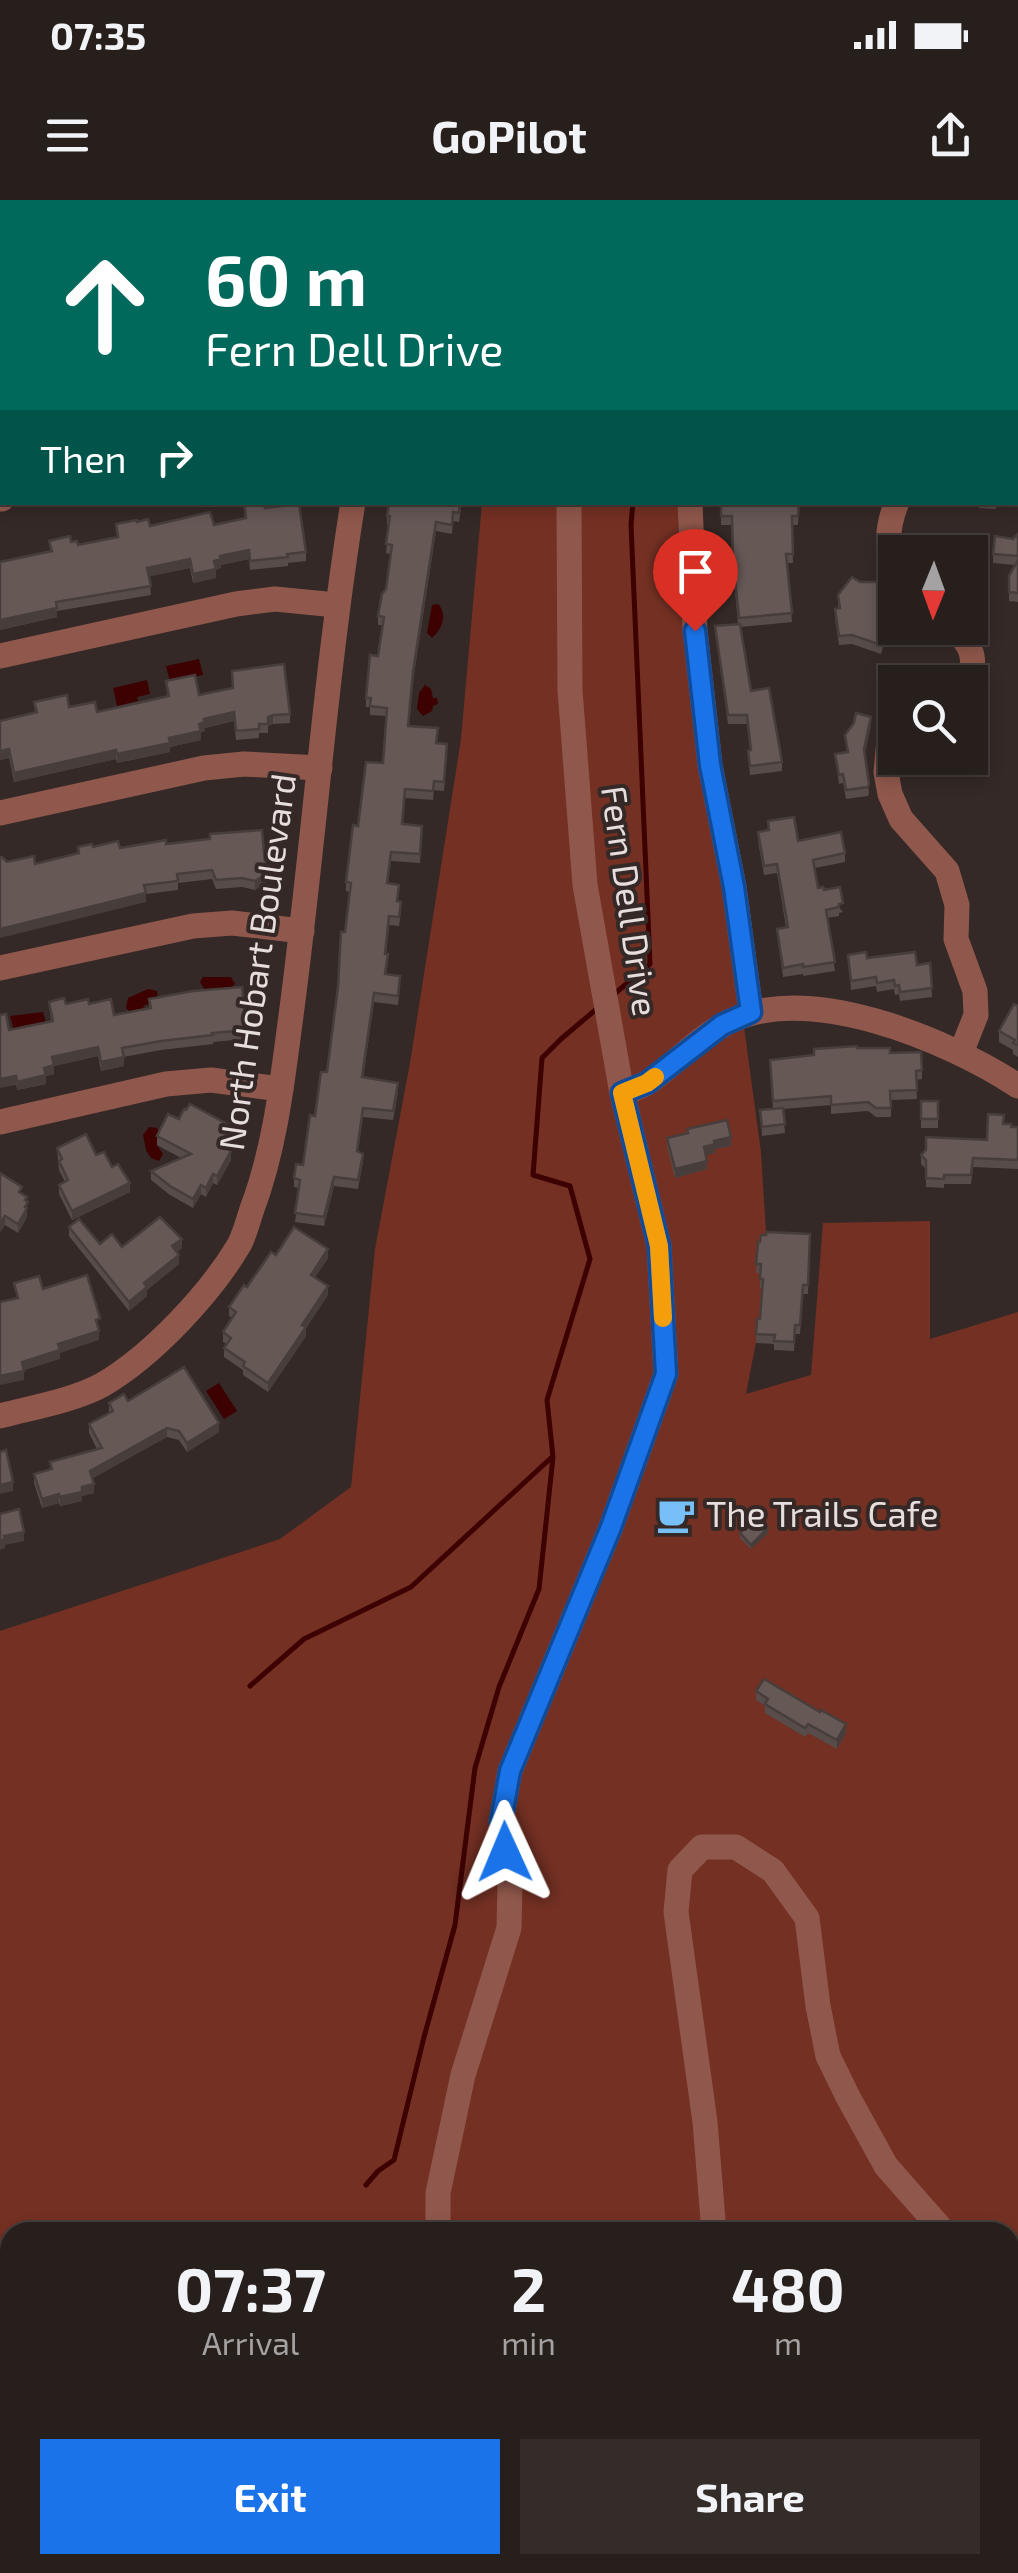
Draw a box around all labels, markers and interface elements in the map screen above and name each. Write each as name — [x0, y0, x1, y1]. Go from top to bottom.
text: 07:35 — [50, 12, 146, 58]
icon: menu — [40, 108, 95, 163]
text: GoPilot — [431, 108, 587, 162]
icon: share — [923, 108, 978, 163]
text: 60 m — [205, 236, 367, 320]
icon: ahead — [40, 240, 170, 370]
text: Fern Dell Drive — [205, 321, 503, 375]
icon: right — [147, 430, 202, 485]
text: Then — [40, 435, 127, 481]
pin — [653, 529, 738, 632]
north arrow — [878, 535, 988, 645]
map controls — [878, 535, 988, 775]
icon: arrive — [668, 544, 723, 599]
button: search — [878, 665, 988, 775]
street label: North Hobart Boulevard — [209, 771, 303, 1153]
street label: Fern Dell Drive — [594, 783, 668, 1019]
place label: The Trails Cafe — [706, 1492, 938, 1534]
cafe icon: The Trails Cafe — [655, 1494, 697, 1536]
position arrow — [453, 1800, 557, 1904]
text: 07:37 — [175, 2252, 326, 2324]
text: 2 — [511, 2252, 546, 2324]
text: 480 — [731, 2252, 845, 2324]
text: Arrival — [202, 2323, 299, 2361]
text: min — [501, 2323, 556, 2361]
text: m — [774, 2323, 802, 2361]
button: Exit — [40, 2439, 500, 2554]
button: Share — [520, 2439, 980, 2554]

